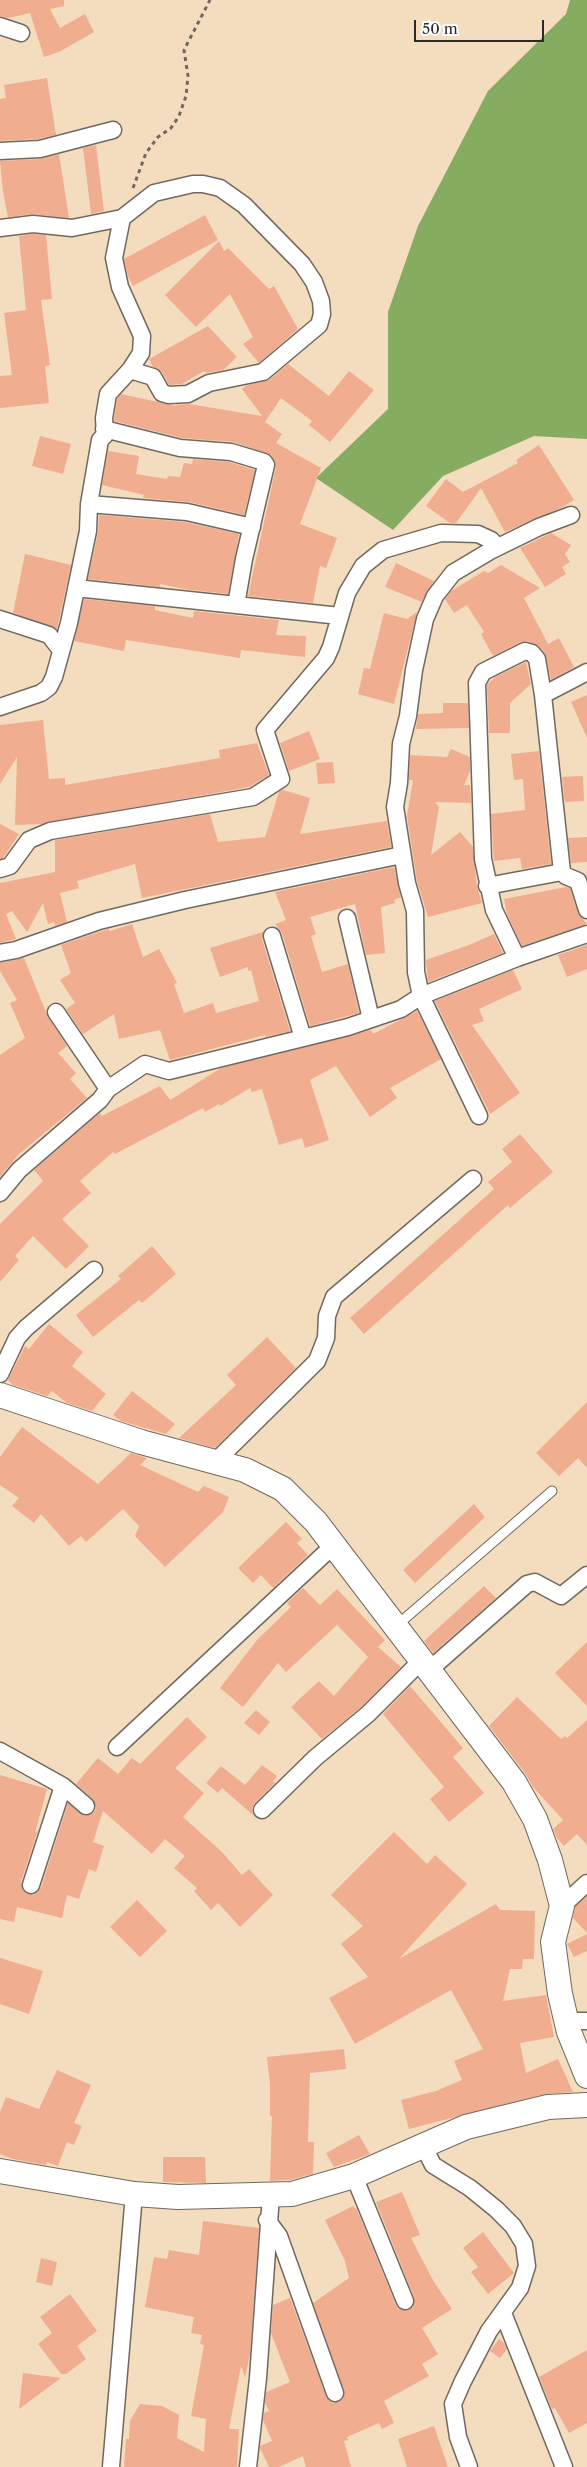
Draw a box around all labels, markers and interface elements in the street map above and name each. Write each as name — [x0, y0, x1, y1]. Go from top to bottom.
scale bar — [417, 10, 547, 42]
text: 50 m — [422, 19, 458, 38]

